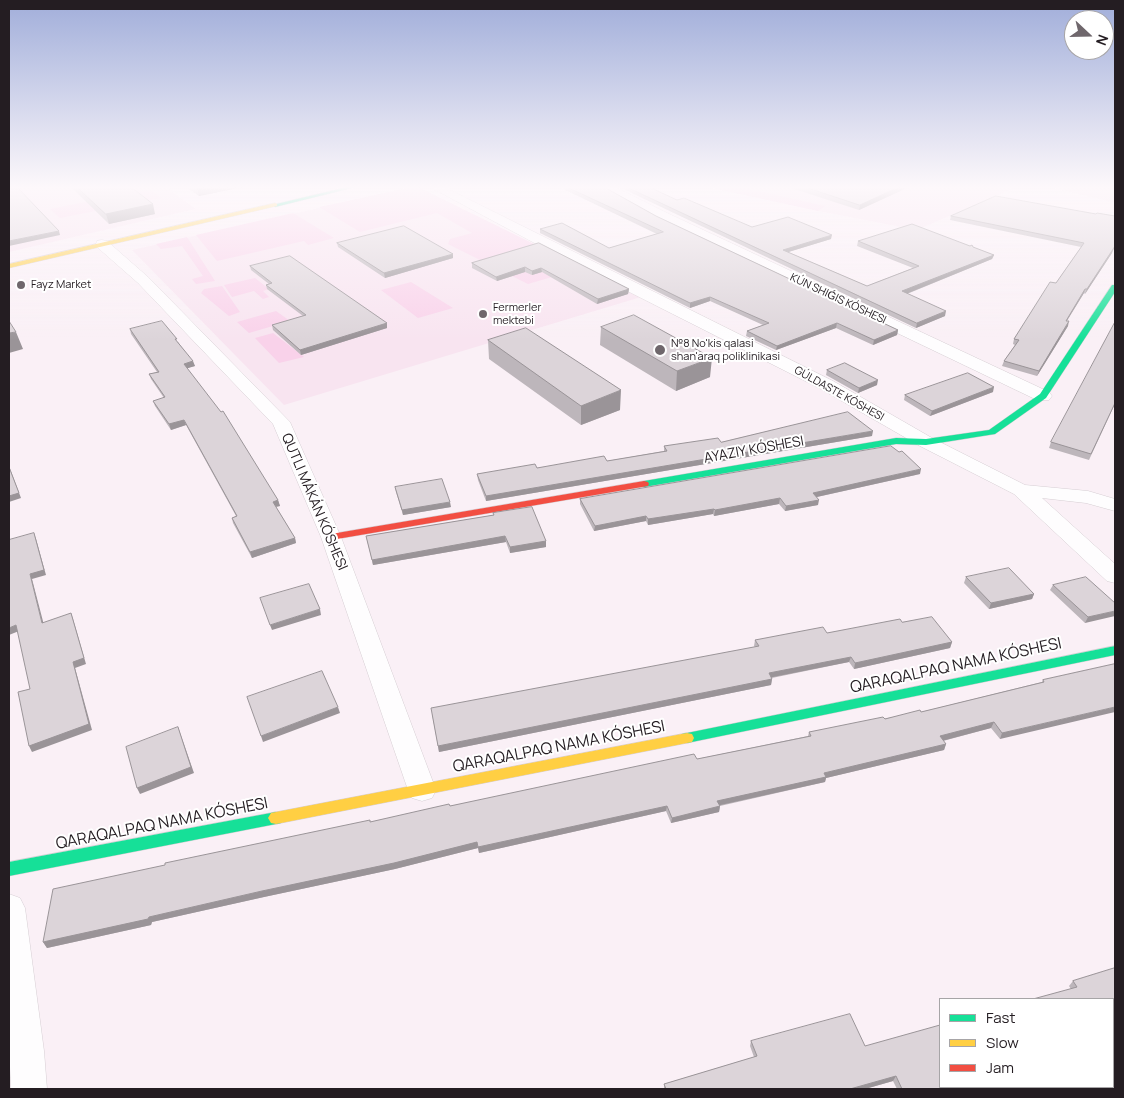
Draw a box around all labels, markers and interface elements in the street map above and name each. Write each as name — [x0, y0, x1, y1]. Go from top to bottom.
north arrow — [1064, 10, 1114, 60]
text: N — [1092, 32, 1113, 48]
street label: KÚN SHIǴIS KÓSHESI — [788, 271, 888, 327]
place label: Fayz Market — [31, 278, 91, 292]
marker: Fayz Market — [15, 279, 27, 291]
place label: Fermerler mektebi — [493, 301, 541, 327]
marker: Fermerler mektebi — [477, 308, 489, 320]
place label: №8 No'kis qalasi shan'araq poliklinikasi — [671, 337, 780, 363]
marker: №8 No'kis qalasi shan'araq poliklinikasi — [653, 343, 667, 357]
street label: GÚLDASTE KÓSHESI — [792, 364, 886, 424]
street label: QUTLI MÁKÁN KÓSHESI — [277, 431, 351, 573]
street label: AYAZIY KÓSHESI — [703, 433, 805, 467]
street label: QARAQALPAQ NAMA KÓSHESI — [848, 634, 1064, 698]
street label: QARAQALPAQ NAMA KÓSHESI — [451, 717, 667, 777]
street label: QARAQALPAQ NAMA KÓSHESI — [54, 794, 270, 854]
legend — [939, 998, 1114, 1088]
text: Fast — [986, 1007, 1015, 1028]
text: Slow — [986, 1032, 1019, 1053]
text: Jam — [986, 1057, 1014, 1078]

